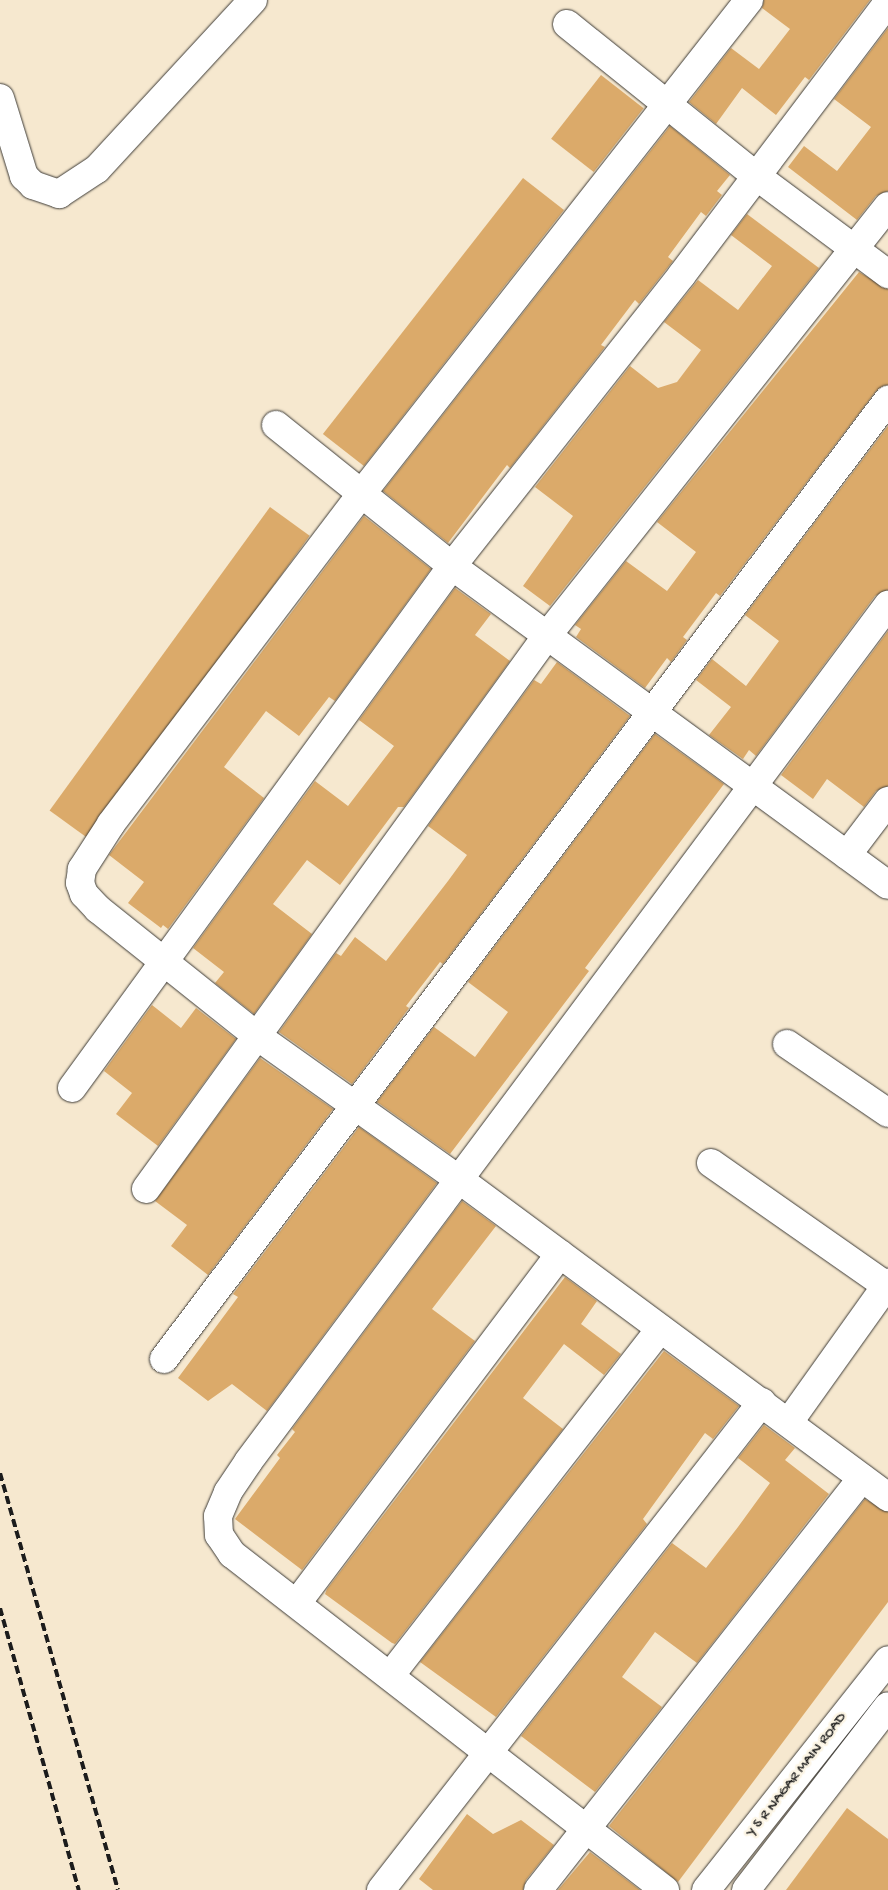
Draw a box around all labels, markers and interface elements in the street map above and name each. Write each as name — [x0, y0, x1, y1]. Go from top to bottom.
street label: Y S R NAGAR MAIN ROAD — [743, 1709, 851, 1841]

